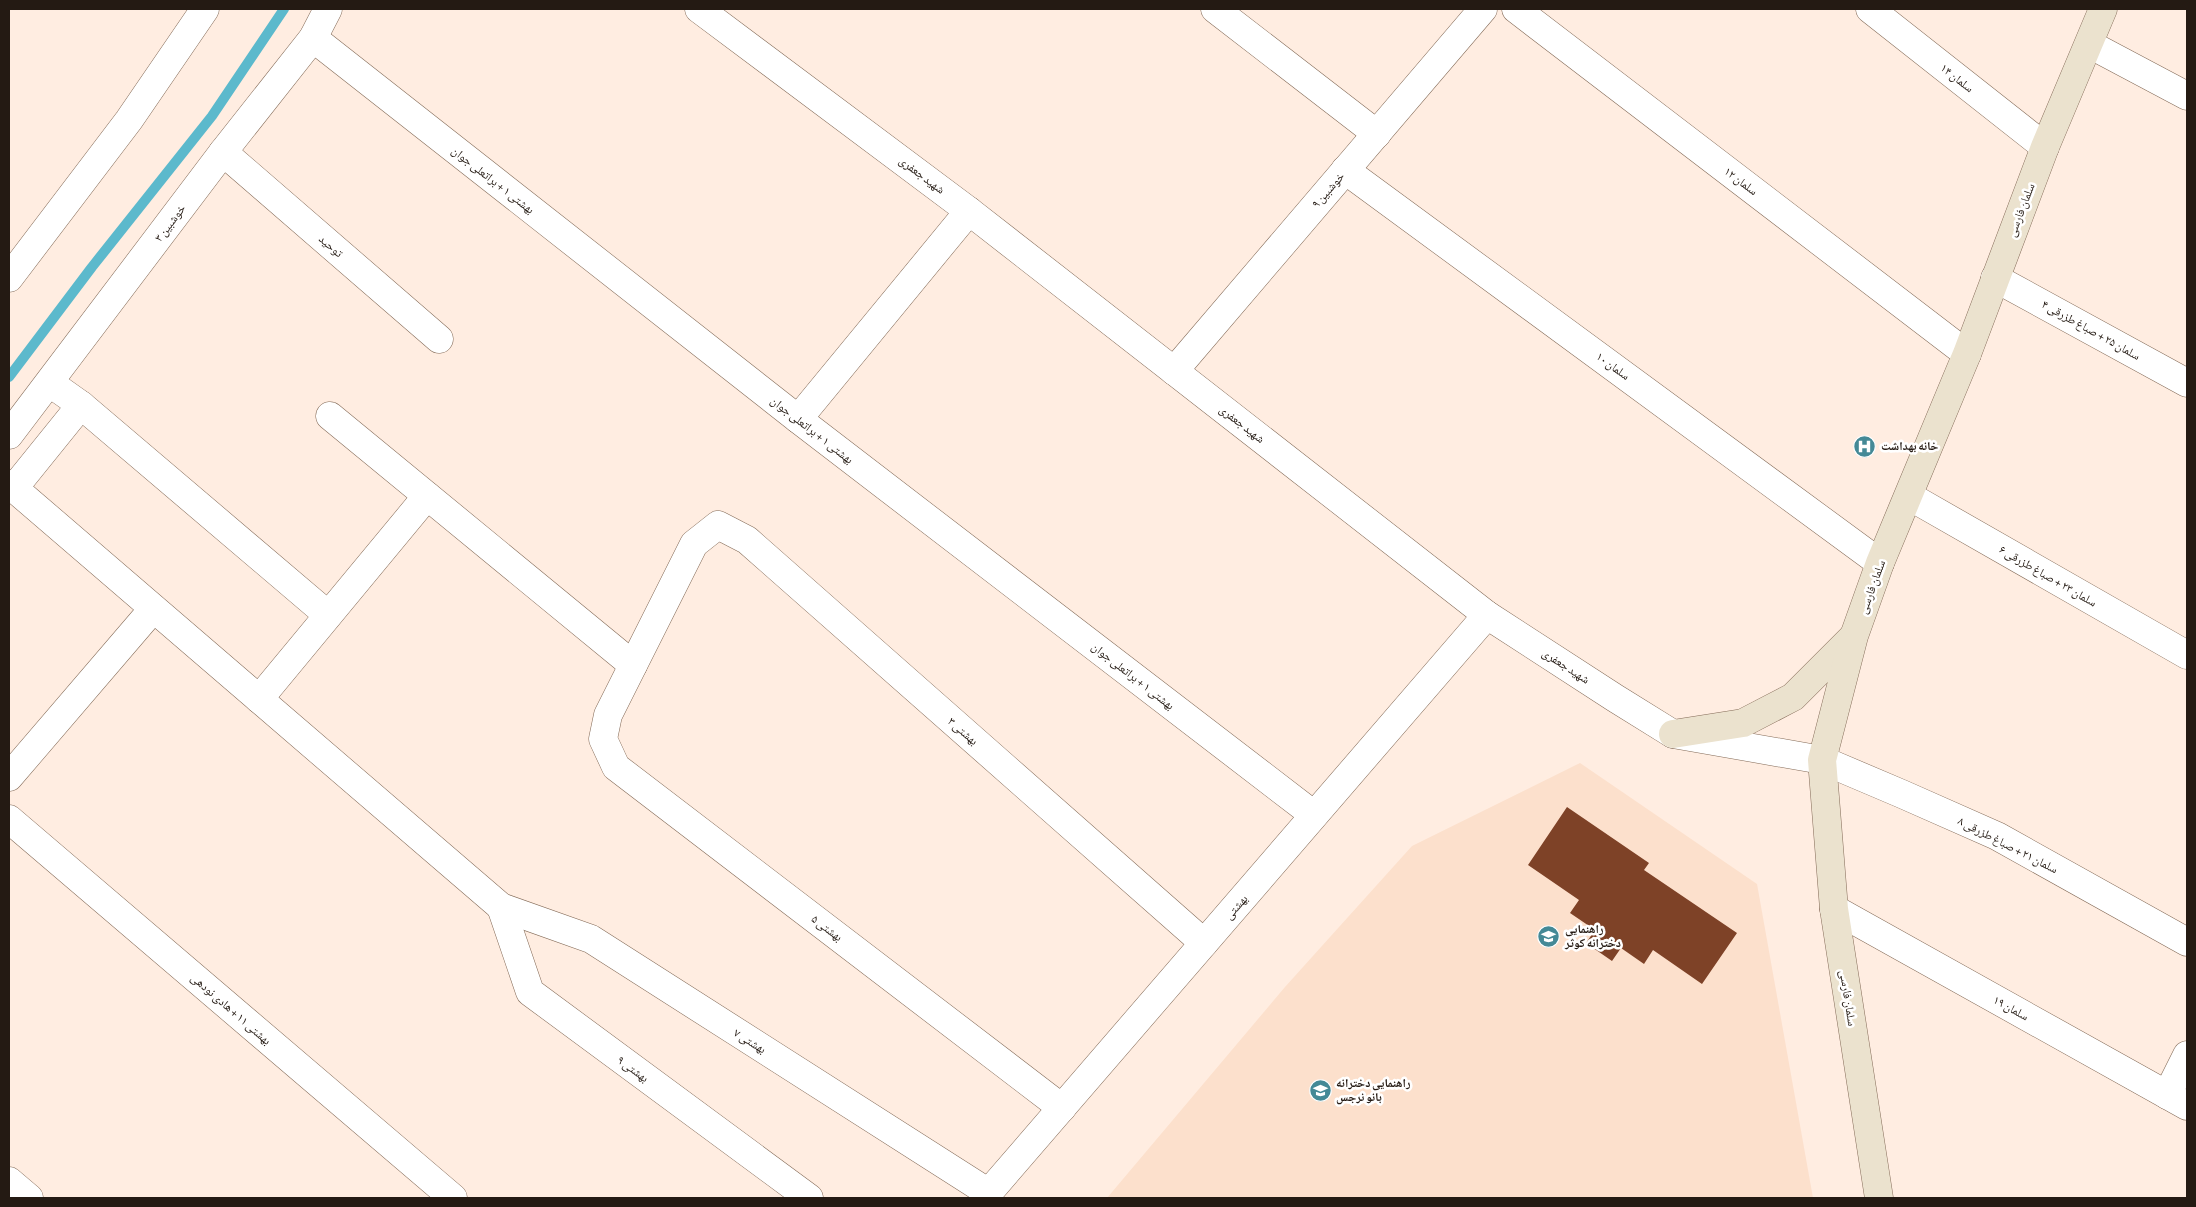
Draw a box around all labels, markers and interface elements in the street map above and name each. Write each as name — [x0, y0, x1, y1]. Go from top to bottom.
street label: سلمان ۱۴ — [1938, 61, 1976, 95]
street label: بهشتی ۱ + براتعلی جوان — [449, 143, 537, 217]
street label: شهید جعفری — [896, 153, 948, 197]
street label: سلمان ۱۲ — [1721, 164, 1761, 198]
street label: خوشبین ۹ — [1309, 169, 1348, 211]
street label: سلمان فارسی — [2004, 181, 2038, 239]
street label: خوشبین ۳ — [151, 201, 189, 245]
street label: توحید — [316, 232, 346, 261]
street label: سلمان ۲۵ + صباغ طزرقی ۴ — [2039, 297, 2143, 364]
street label: سلمان ۱۰ — [1593, 349, 1633, 383]
street label: بهشتی ۱ + براتعلی جوان — [768, 393, 856, 467]
street label: شهید جعفری — [1216, 402, 1268, 446]
hospital icon: خانه بهداشت — [1853, 434, 1877, 458]
place label: خانه بهداشت — [1881, 439, 1938, 453]
street label: سلمان ۲۳ + صباغ طزرقی ۶ — [1996, 542, 2099, 611]
street label: سلمان فارسی — [1856, 558, 1888, 616]
street label: بهشتی ۱ + براتعلی جوان — [1089, 639, 1177, 713]
street label: شهید جعفری — [1540, 646, 1592, 687]
street label: بهشتی ۳ — [945, 714, 981, 748]
street label: سلمان ۲۱ + صباغ طزرقی ۸ — [1955, 814, 2060, 877]
street label: بهشتی — [1221, 892, 1251, 923]
street label: بهشتی ۵ — [808, 912, 845, 945]
place label: راهنمایی دخترانه کوثر — [1564, 922, 1621, 950]
school or university icon: راهنمایی دخترانه کوثر — [1537, 924, 1561, 948]
street label: سلمان فارسی — [1837, 969, 1859, 1027]
street label: بهشتی ۱۱ + هادی نودهی — [188, 970, 274, 1048]
street label: سلمان ۱۹ — [1991, 993, 2031, 1023]
street label: بهشتی ۷ — [731, 1026, 769, 1057]
street label: بهشتی ۹ — [614, 1053, 651, 1085]
place label: راهنمایی دخترانه بانو نرجس — [1336, 1076, 1411, 1105]
school or university icon: راهنمایی دخترانه بانو نرجس — [1308, 1078, 1332, 1102]

